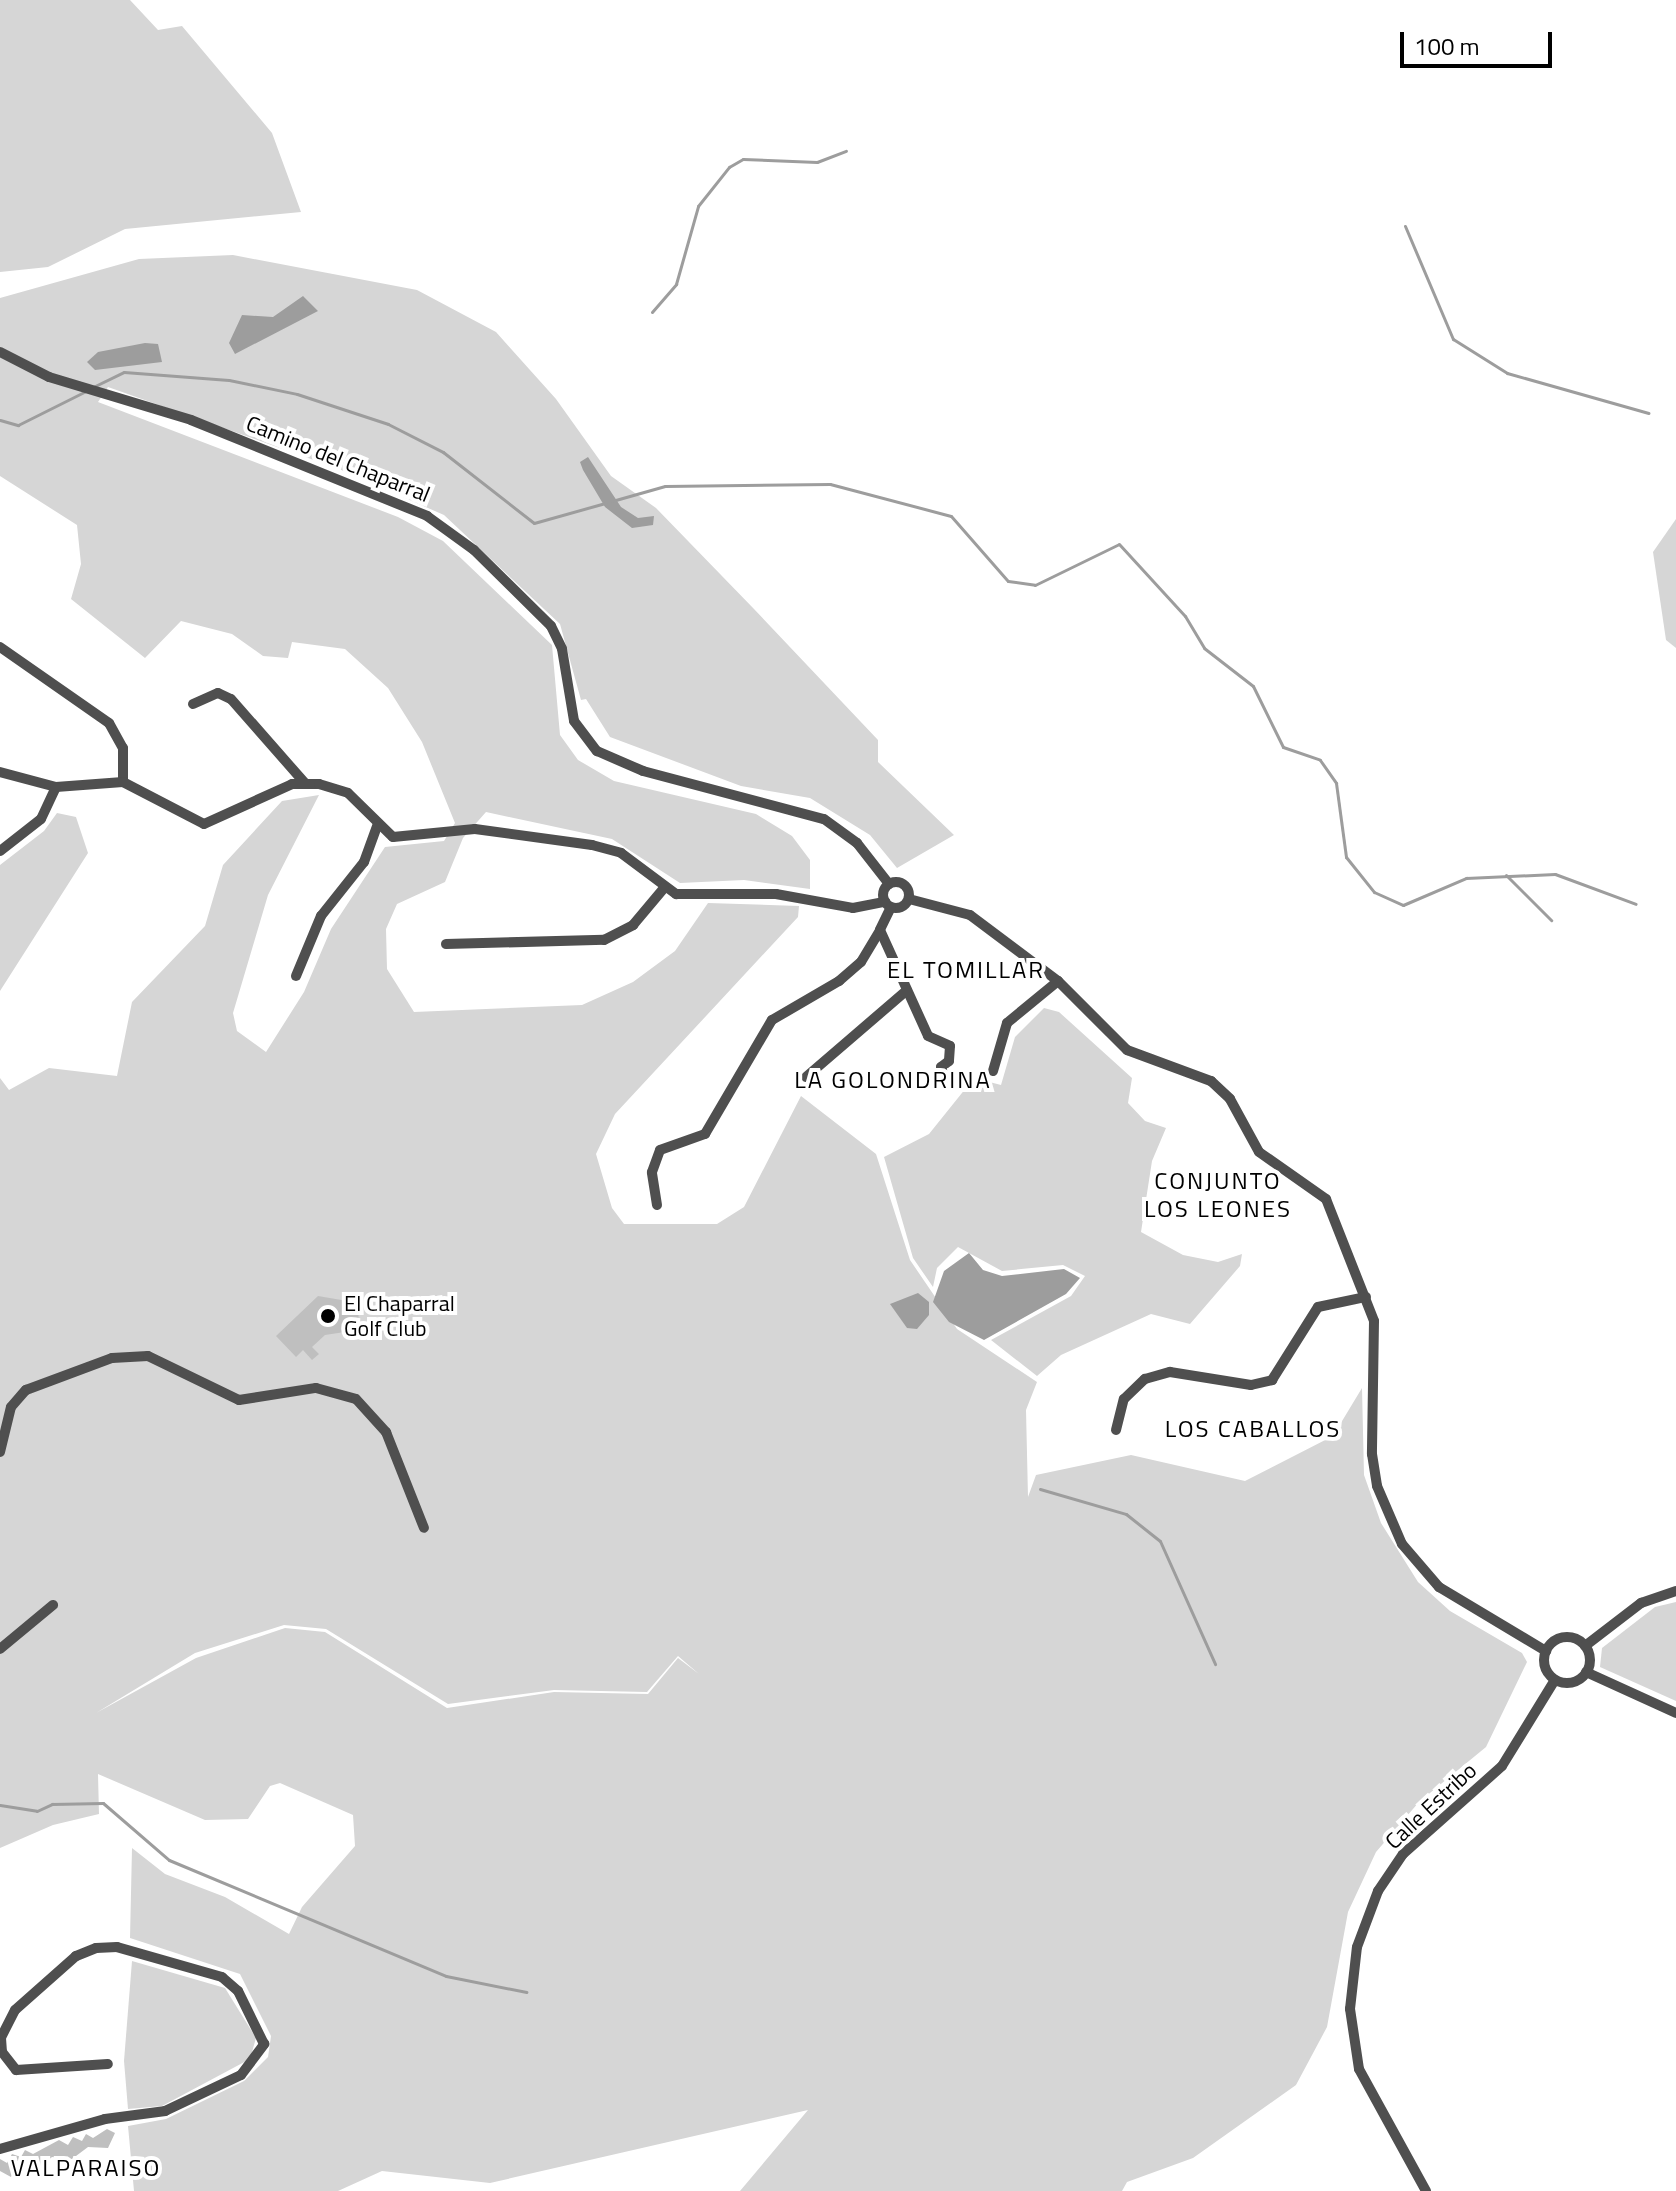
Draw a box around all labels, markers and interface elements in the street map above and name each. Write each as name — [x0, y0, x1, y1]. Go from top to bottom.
scale bar — [1404, 16, 1556, 66]
text: 100 m — [1414, 28, 1480, 64]
street label: Camino del Chaparral — [242, 410, 434, 508]
district label: EL TOMILLAR — [887, 956, 1045, 984]
district label: LA GOLONDRINA — [794, 1066, 992, 1094]
district label: CONJUNTO LOS LEONES — [1144, 1167, 1292, 1223]
place label: El Chaparral Golf Club — [344, 1290, 455, 1342]
marker: El Chaparral Golf Club — [319, 1307, 337, 1325]
district label: LOS CABALLOS — [1165, 1415, 1341, 1443]
street label: Calle Estribo — [1380, 1757, 1482, 1855]
district label: VALPARAISO — [11, 2154, 161, 2182]

